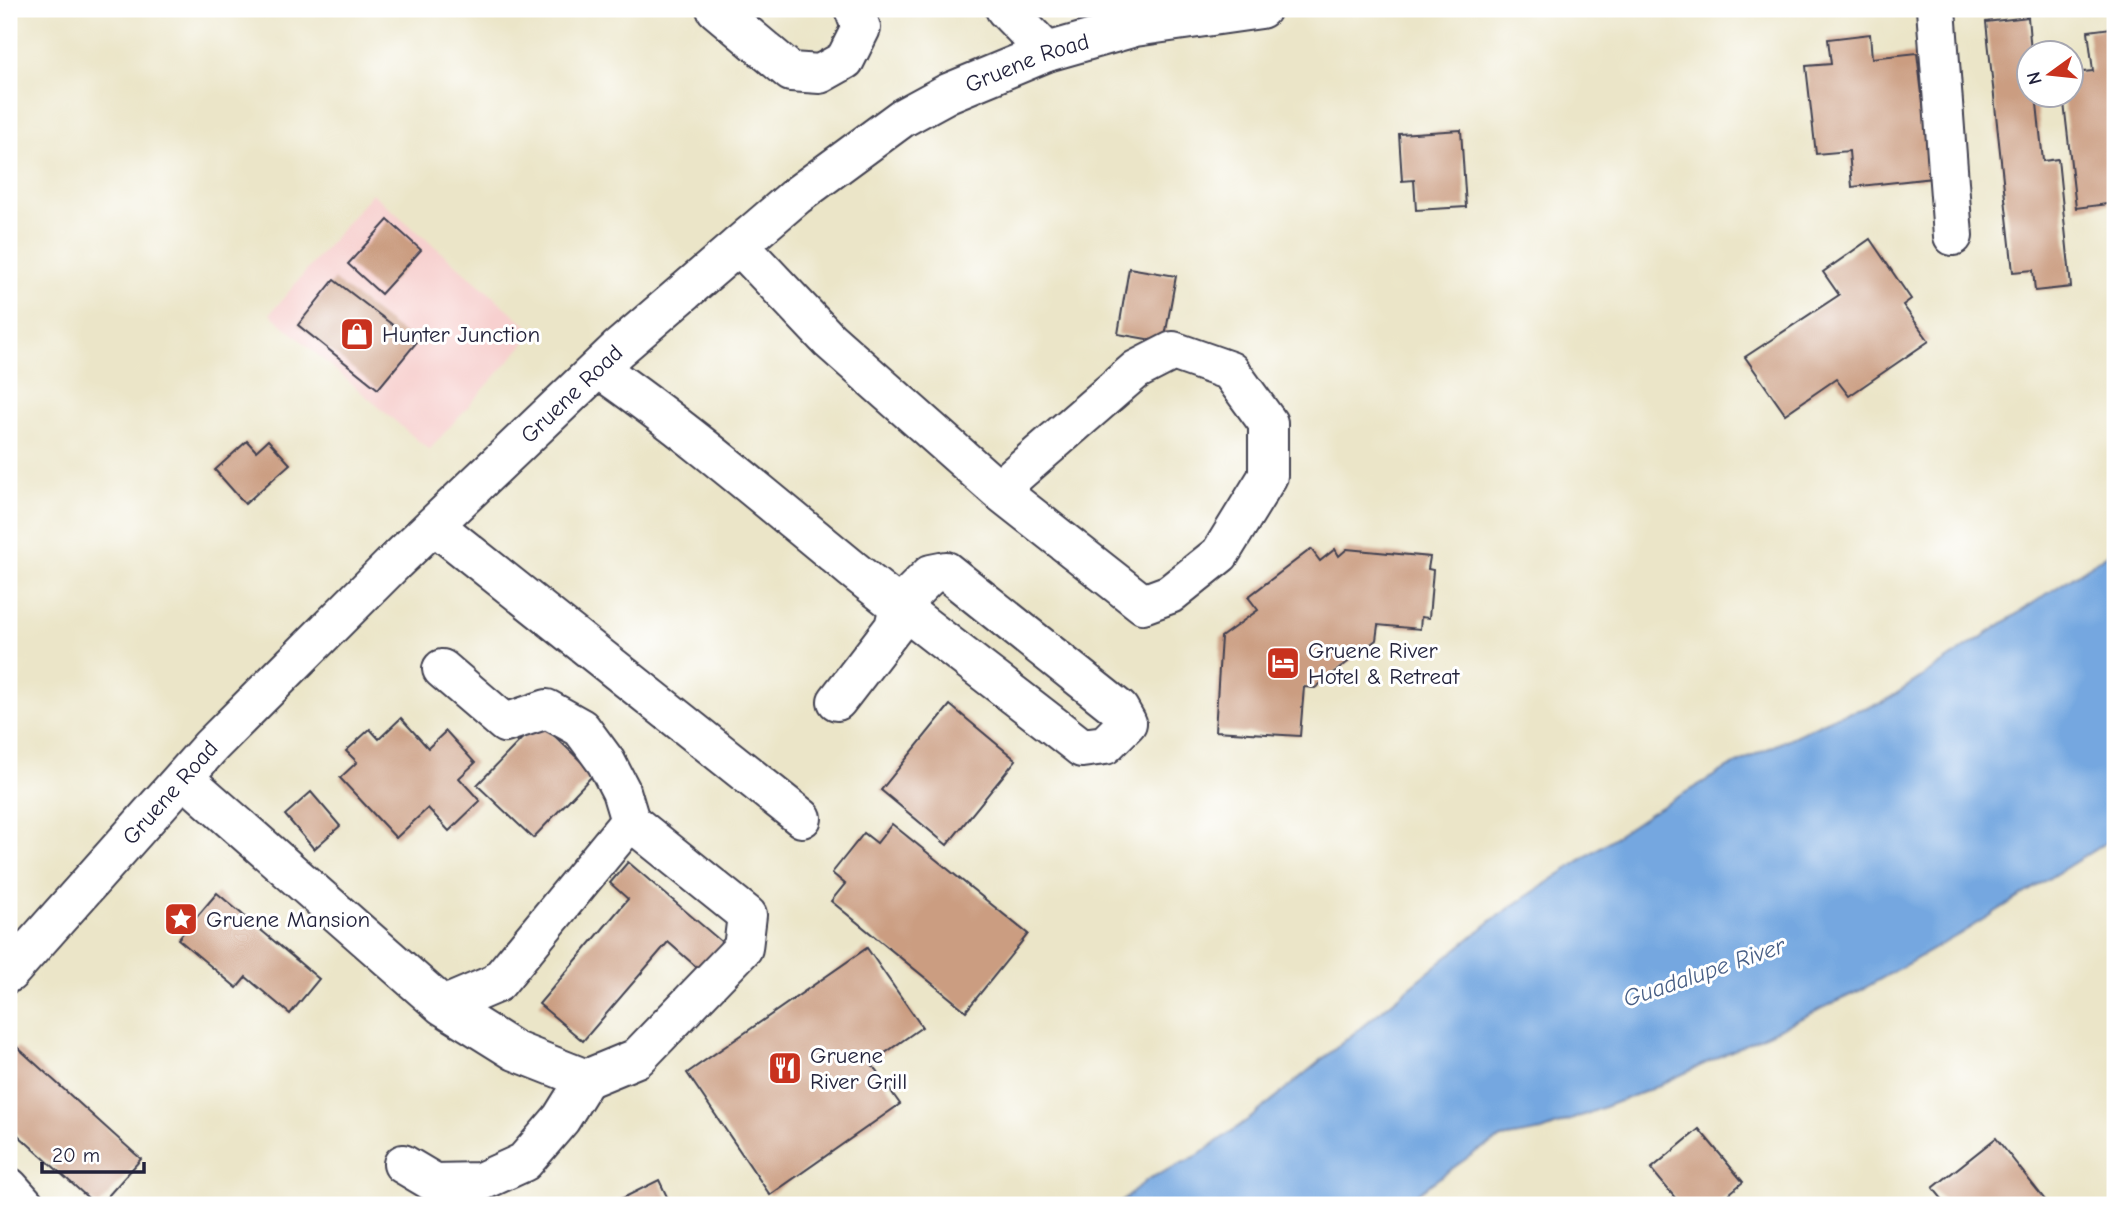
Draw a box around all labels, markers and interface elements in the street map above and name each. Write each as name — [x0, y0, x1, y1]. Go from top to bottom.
street label: Gruene Road — [961, 28, 1092, 98]
north arrow — [2016, 38, 2086, 108]
text: N — [2022, 69, 2047, 87]
shop icon: Hunter Junction — [338, 315, 376, 353]
place label: Hunter Junction — [382, 321, 540, 348]
street label: Gruene Road — [515, 339, 628, 449]
place label: Gruene River Hotel & Retreat — [1308, 637, 1461, 690]
hotel icon: Gruene River Hotel & Retreat — [1264, 644, 1302, 682]
street label: Gruene Road — [117, 735, 224, 850]
place icon: Gruene Mansion — [162, 900, 200, 938]
place label: Gruene Mansion — [206, 906, 370, 933]
water label: Guadalupe River — [1619, 931, 1790, 1013]
place label: Gruene River Grill — [810, 1042, 907, 1095]
restaurant icon: Gruene River Grill — [766, 1049, 804, 1087]
scale bar — [42, 1130, 144, 1174]
text: 20 m — [52, 1143, 100, 1167]

